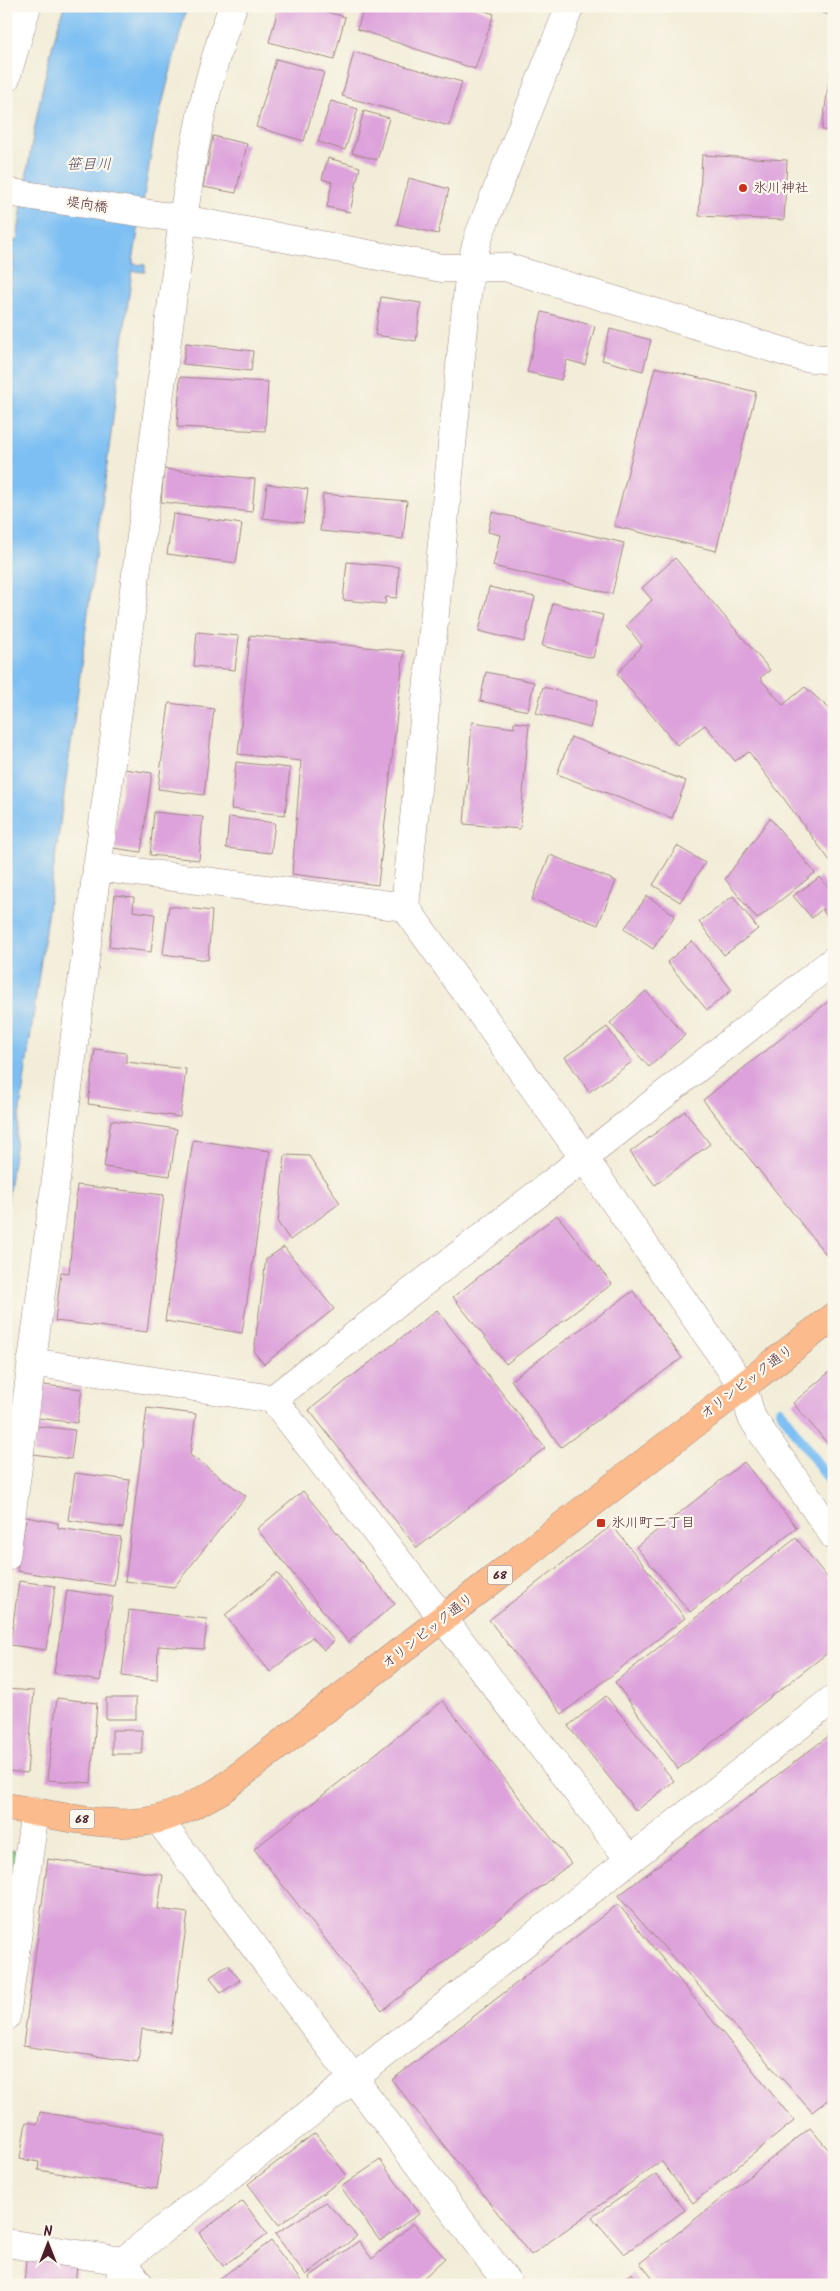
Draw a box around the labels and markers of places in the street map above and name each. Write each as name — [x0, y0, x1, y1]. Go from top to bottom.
place label: 氷川神社 — [753, 177, 809, 199]
marker: 氷川神社 — [737, 182, 749, 194]
place label: 氷川町二丁目 — [611, 1512, 695, 1534]
marker: 氷川町二丁目 — [595, 1517, 607, 1529]

